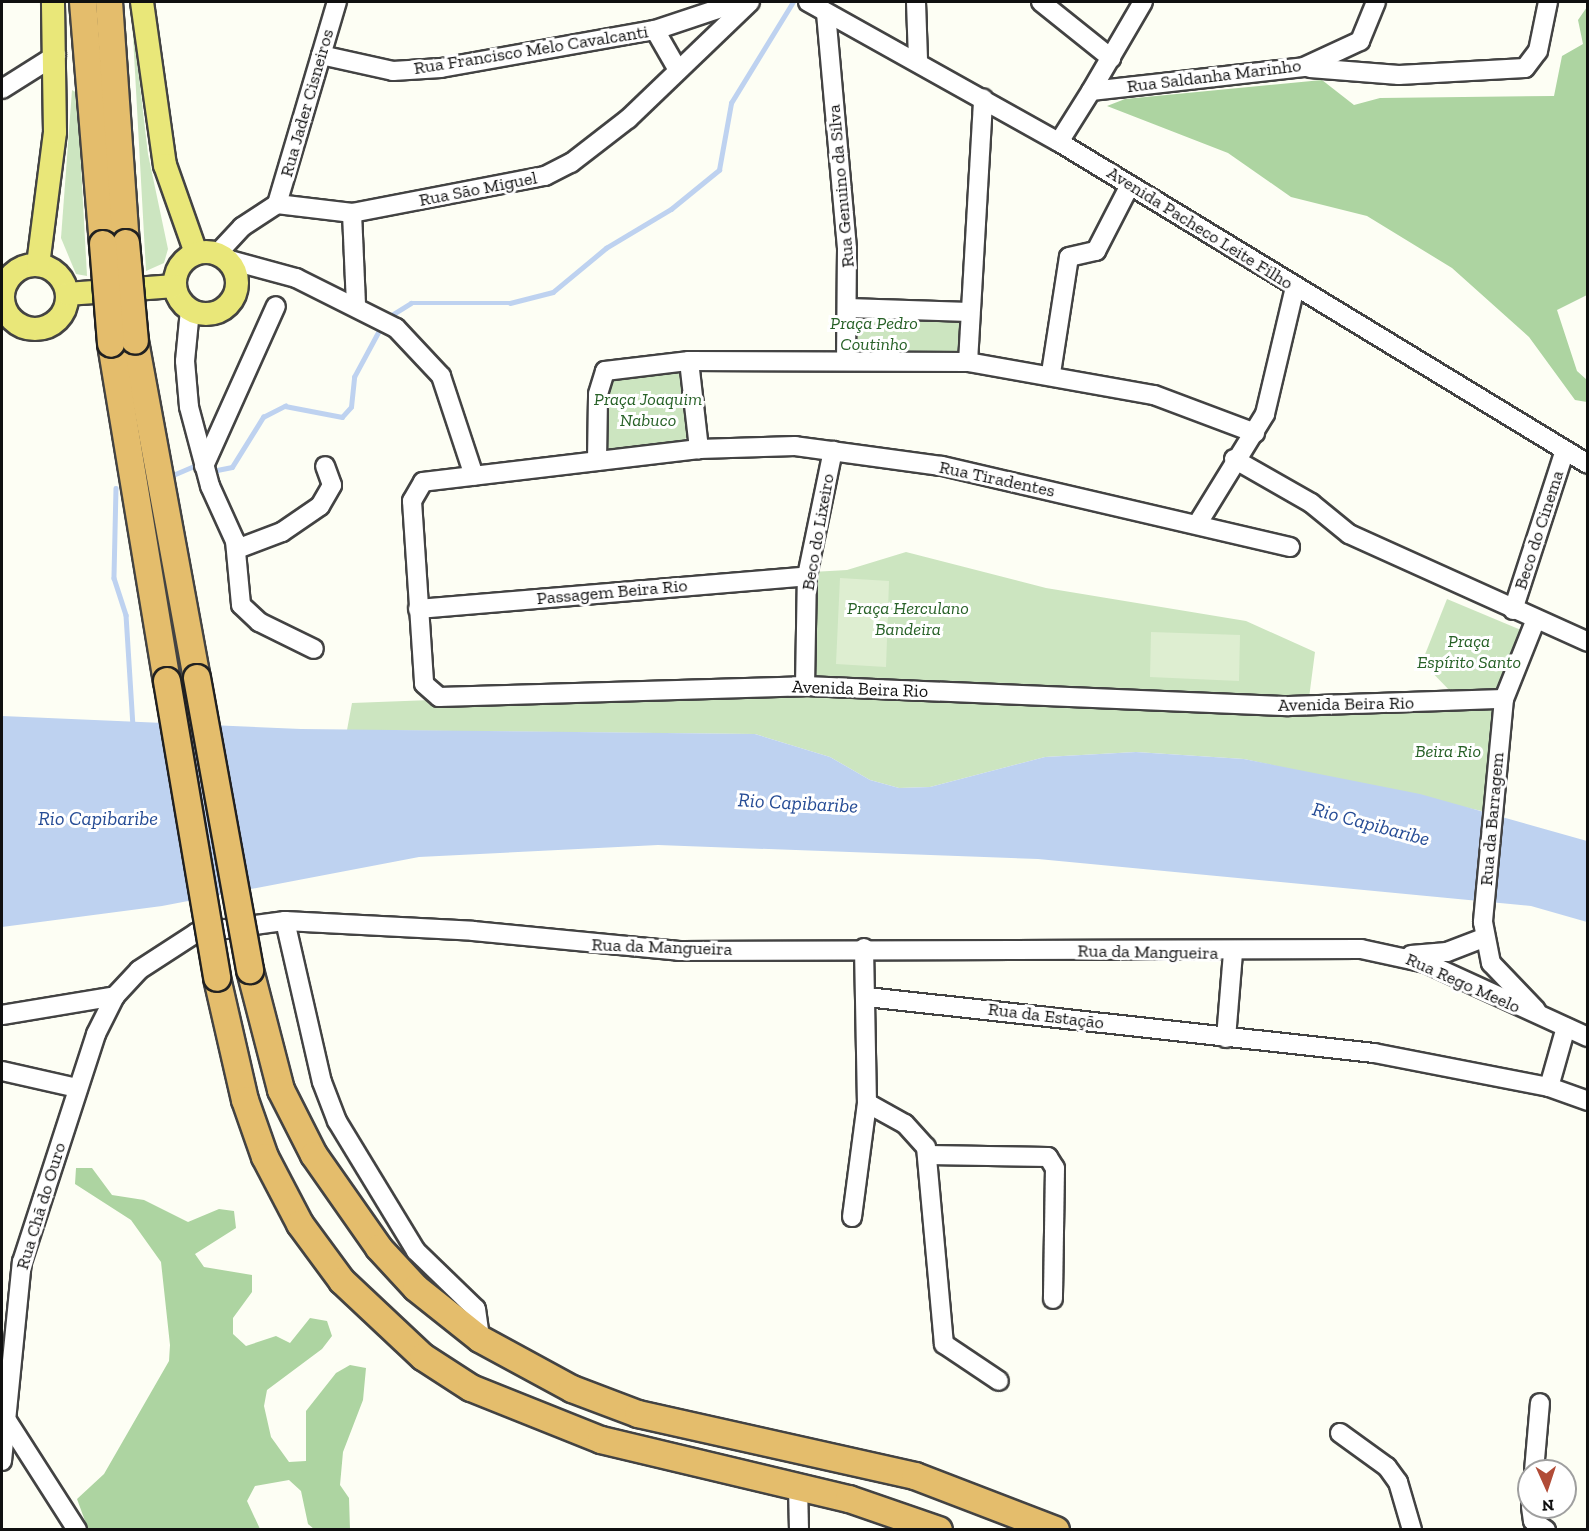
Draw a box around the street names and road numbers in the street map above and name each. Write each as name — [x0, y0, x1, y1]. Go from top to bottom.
street label: Rua Francisco Melo Cavalcanti — [412, 21, 650, 79]
street label: Rua Jader Cisneiros — [275, 26, 339, 180]
street label: Rua Saldanha Marinho — [1126, 55, 1302, 97]
street label: Rua Genuino da Silva — [823, 104, 859, 268]
street label: Avenida Pacheco Leite Filho — [1103, 162, 1297, 294]
street label: Rua São Miguel — [417, 167, 539, 211]
street label: Rua Tiradentes — [937, 456, 1057, 502]
street label: Beco do Cinema — [1510, 468, 1568, 592]
street label: Beco do Lixeiro — [797, 472, 839, 592]
street label: Passagem Beira Rio — [536, 575, 688, 609]
street label: Avenida Beira Rio — [792, 676, 928, 702]
street label: Avenida Beira Rio — [1278, 692, 1414, 716]
street label: Rua da Barragem — [1475, 751, 1509, 887]
street label: Rua da Mangueira — [591, 934, 733, 960]
street label: Rua da Mangueira — [1077, 940, 1219, 964]
street label: Rua Rego Meelo — [1402, 948, 1524, 1018]
street label: Rua da Estação — [987, 998, 1105, 1034]
street label: Rua Chã do Ouro — [11, 1140, 71, 1272]

